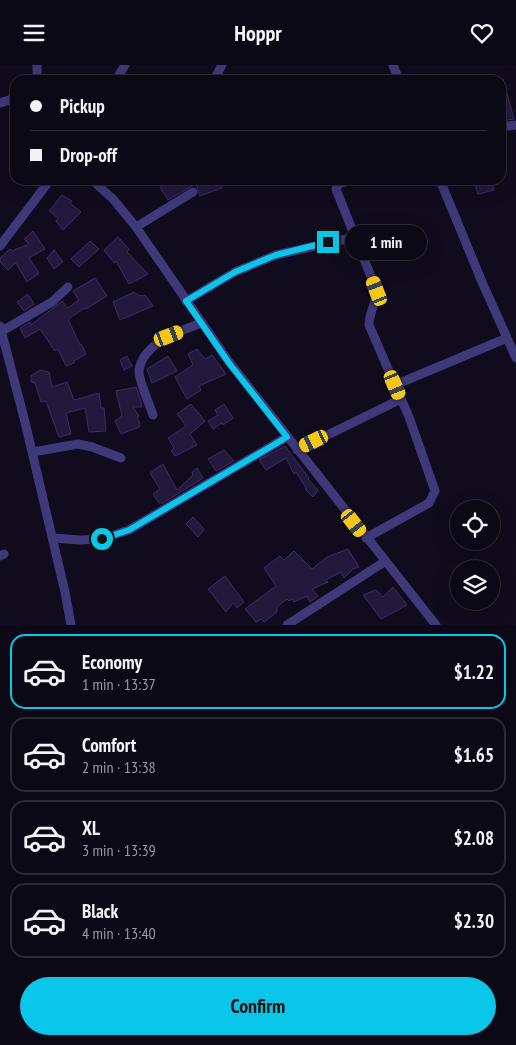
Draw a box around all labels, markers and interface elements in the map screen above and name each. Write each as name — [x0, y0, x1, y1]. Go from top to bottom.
icon: menu — [20, 19, 48, 47]
text: Hoppr — [234, 19, 282, 47]
icon: heart — [468, 19, 496, 47]
text: Pickup — [60, 94, 105, 118]
text: Drop-off — [60, 143, 117, 167]
callout: 1 min — [346, 225, 428, 259]
route end — [317, 231, 339, 253]
text: 1 min — [370, 232, 402, 252]
car — [364, 274, 389, 308]
car — [152, 324, 185, 348]
car — [382, 368, 407, 402]
car — [297, 428, 330, 454]
map controls — [450, 500, 500, 610]
button: locate — [450, 500, 500, 550]
car — [338, 507, 369, 539]
route start — [91, 528, 113, 550]
button: layers — [450, 560, 500, 610]
icon: car — [22, 649, 67, 694]
text: Economy — [82, 650, 142, 674]
text: $1.22 — [454, 660, 494, 684]
text: 1 min · 13:37 — [82, 674, 156, 694]
icon: car — [22, 732, 67, 777]
text: Comfort — [82, 733, 136, 757]
text: $1.65 — [454, 743, 494, 767]
text: 2 min · 13:38 — [82, 757, 156, 777]
icon: car — [22, 815, 67, 860]
text: XL — [82, 816, 100, 840]
text: $2.08 — [454, 826, 494, 850]
text: 3 min · 13:39 — [82, 840, 156, 860]
icon: car — [22, 898, 67, 943]
text: Black — [82, 899, 118, 923]
text: $2.30 — [454, 909, 494, 933]
text: 4 min · 13:40 — [82, 923, 156, 943]
button: Confirm — [20, 977, 496, 1035]

